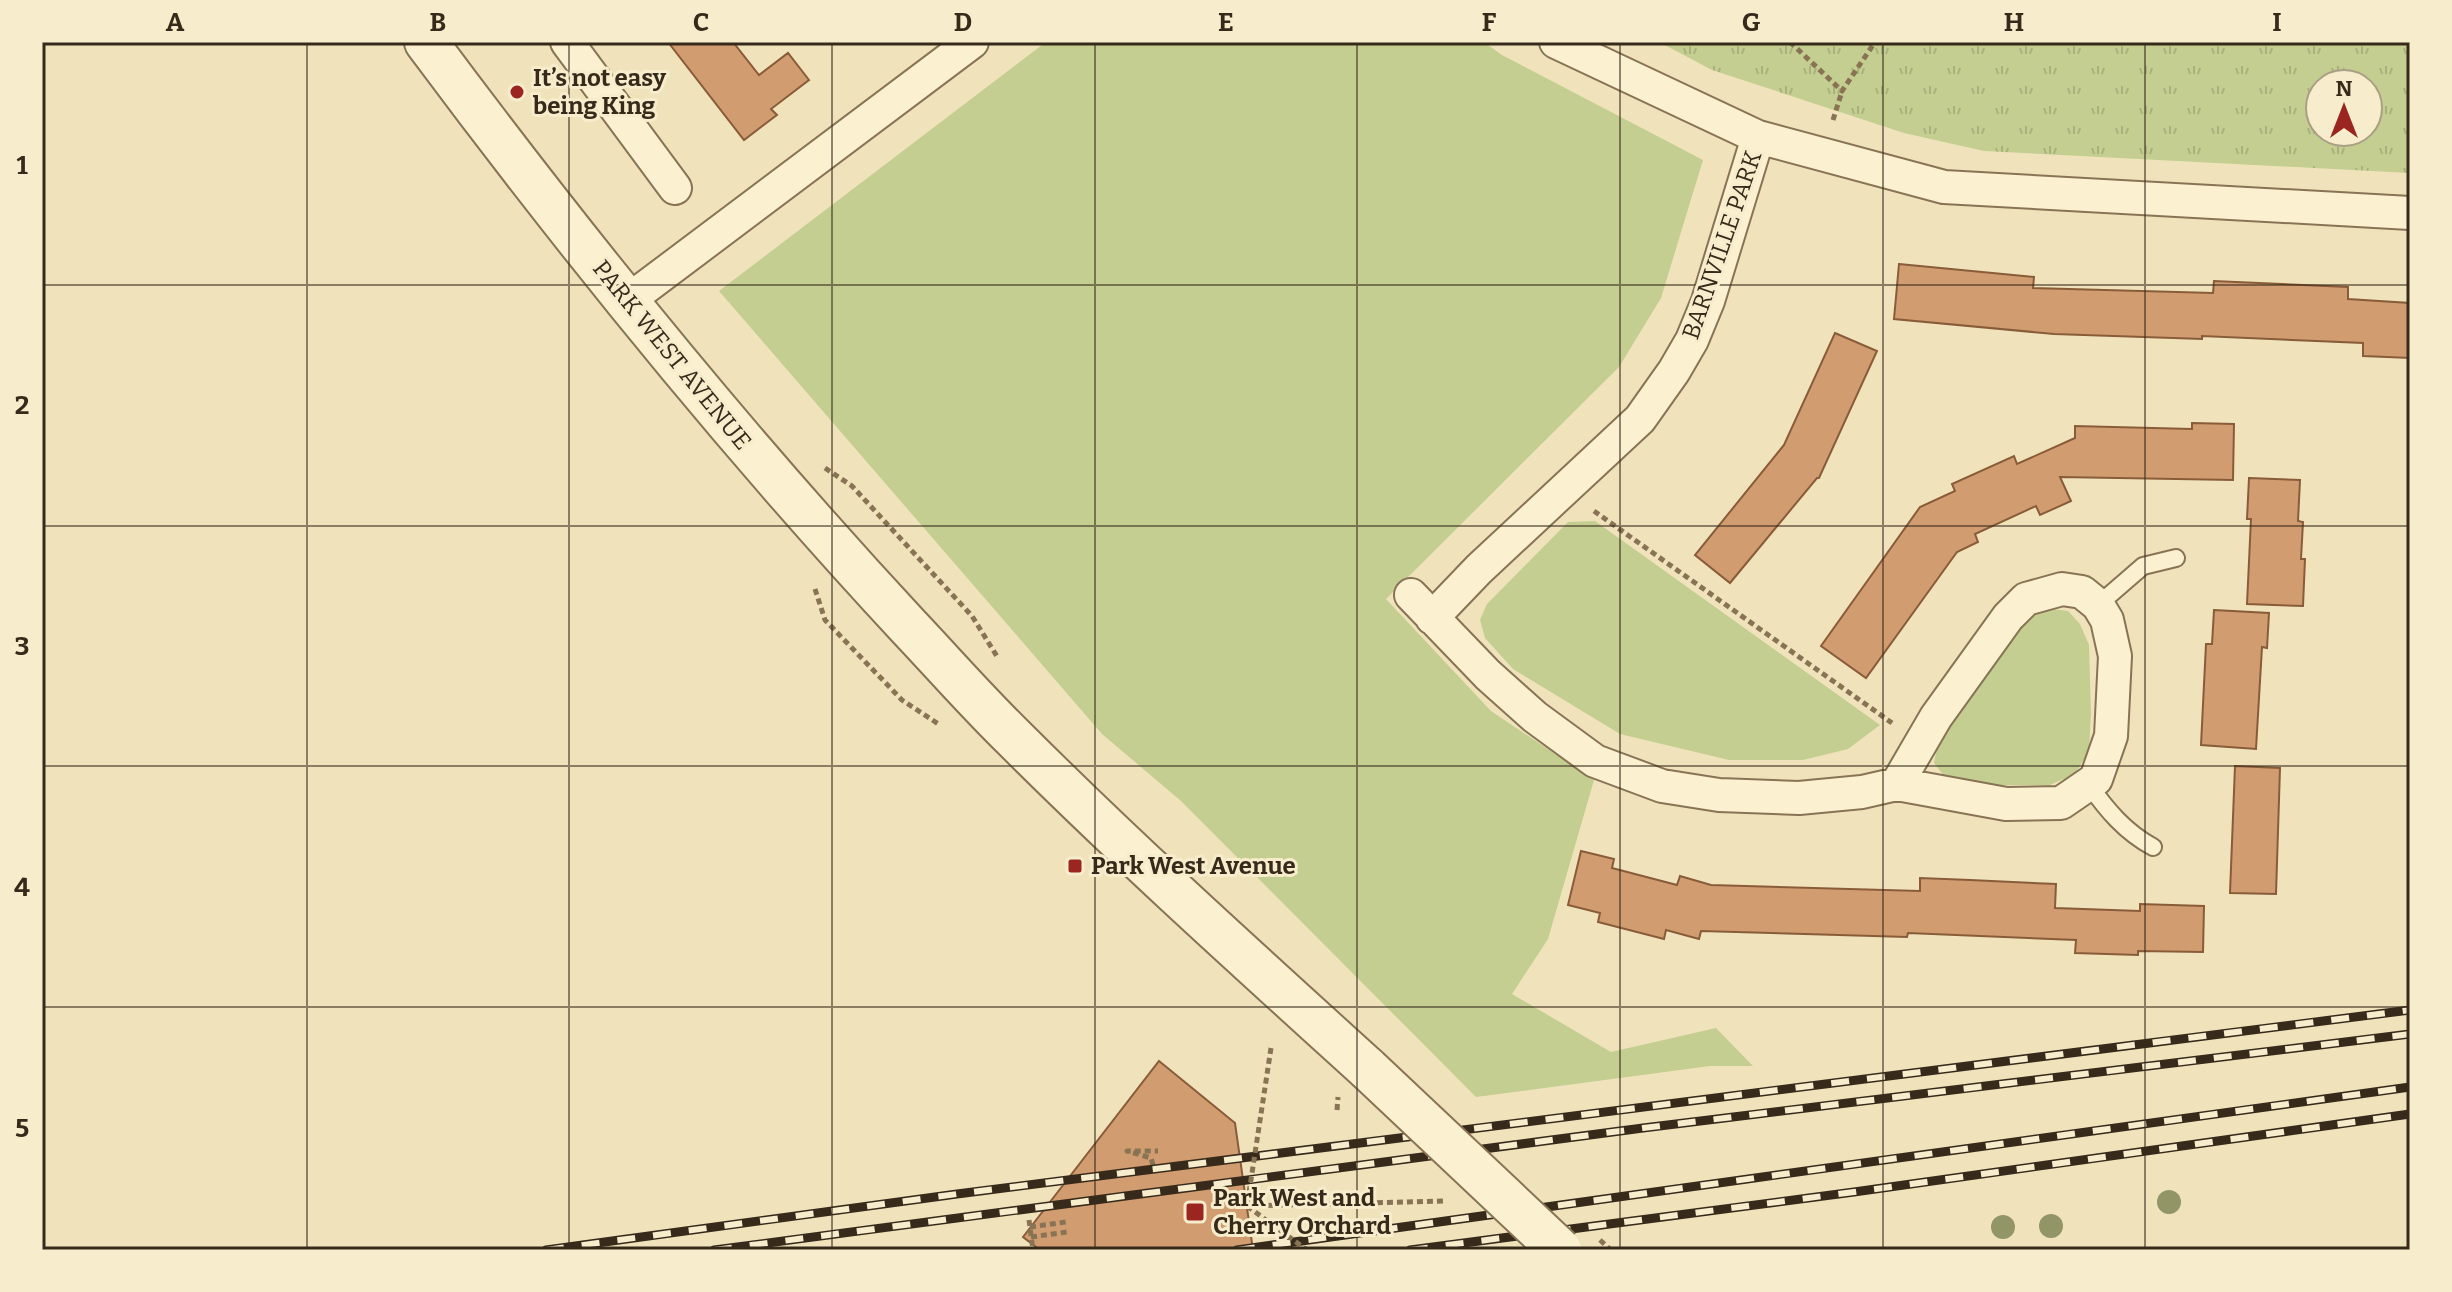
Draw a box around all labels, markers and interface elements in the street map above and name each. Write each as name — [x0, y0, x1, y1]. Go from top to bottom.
text: A — [166, 7, 185, 38]
text: B — [430, 7, 446, 38]
text: C — [693, 7, 709, 38]
text: D — [954, 7, 972, 38]
text: E — [1218, 7, 1234, 38]
text: F — [1482, 7, 1497, 38]
text: G — [1742, 7, 1761, 38]
text: H — [2004, 7, 2024, 38]
text: I — [2272, 7, 2282, 38]
place label: It’s not easy being King — [533, 64, 667, 120]
north arrow — [2304, 68, 2384, 148]
text: N — [2336, 75, 2353, 102]
marker: It’s not easy being King — [508, 83, 526, 101]
street label: BARNVILLE PARK — [1677, 147, 1767, 343]
text: 1 — [16, 150, 28, 181]
street label: PARK WEST AVENUE — [587, 255, 757, 455]
text: 2 — [15, 390, 29, 421]
text: 3 — [15, 631, 29, 662]
place label: Park West Avenue — [1091, 852, 1296, 880]
marker: Park West Avenue — [1066, 857, 1084, 875]
text: 4 — [14, 872, 30, 903]
text: 5 — [15, 1113, 29, 1144]
place label: Park West and Cherry Orchard — [1213, 1184, 1391, 1240]
marker: Park West and Cherry Orchard — [1184, 1201, 1206, 1223]

